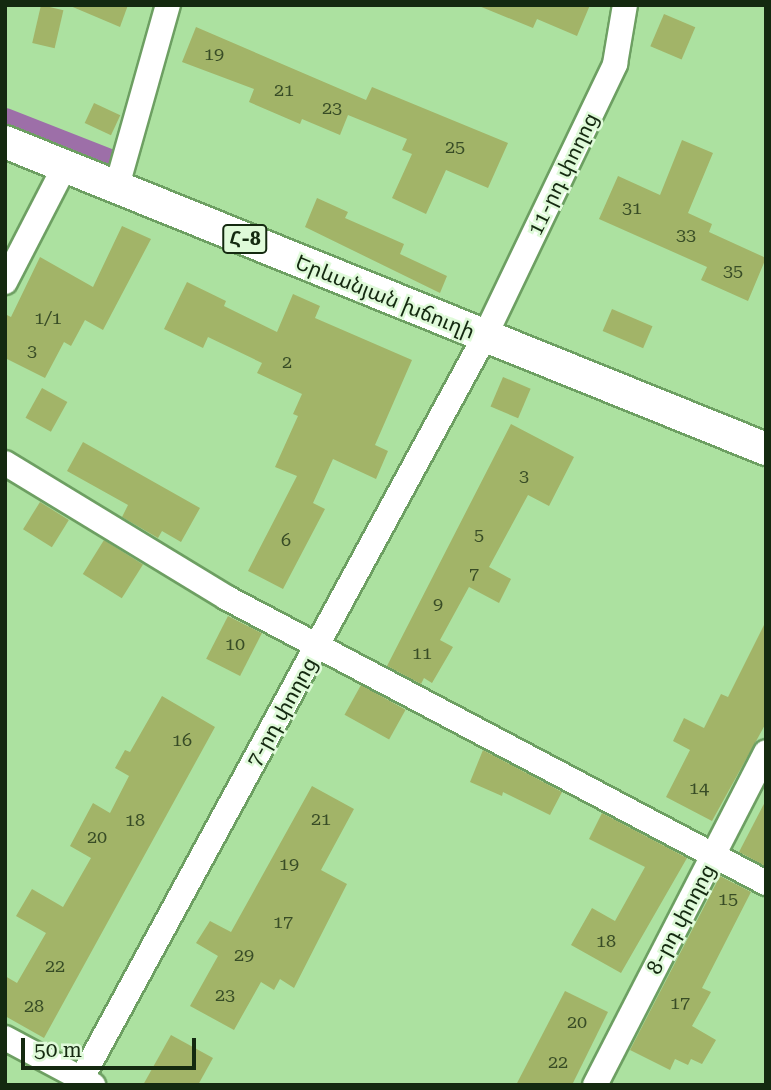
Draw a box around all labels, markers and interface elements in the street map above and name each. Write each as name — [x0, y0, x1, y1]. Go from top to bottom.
house number: 19 — [204, 43, 224, 65]
house number: 21 — [274, 79, 294, 101]
house number: 23 — [322, 97, 342, 119]
street label: 11-րդ փողոց — [522, 109, 604, 239]
house number: 25 — [445, 136, 465, 158]
house number: 31 — [622, 197, 642, 219]
road number: Հ-8 — [222, 224, 268, 255]
house number: 33 — [676, 224, 696, 246]
street label: Երևանյան խճուղի — [292, 250, 478, 344]
house number: 35 — [723, 260, 743, 282]
house number: 1/1 — [34, 307, 62, 329]
house number: 3 — [27, 340, 37, 362]
house number: 2 — [282, 351, 292, 373]
house number: 3 — [519, 465, 529, 487]
house number: 5 — [474, 524, 484, 546]
house number: 6 — [281, 529, 291, 551]
house number: 7 — [469, 563, 479, 585]
house number: 9 — [433, 593, 443, 615]
house number: 10 — [225, 633, 245, 655]
house number: 11 — [412, 642, 432, 664]
street label: 7-րդ փողոց — [242, 653, 322, 771]
house number: 16 — [172, 729, 192, 751]
house number: 14 — [689, 777, 709, 799]
house number: 21 — [311, 808, 331, 830]
house number: 18 — [125, 809, 145, 831]
house number: 20 — [87, 826, 107, 848]
house number: 19 — [279, 853, 299, 875]
street label: 8-րդ փողոց — [641, 859, 721, 979]
house number: 15 — [718, 888, 738, 910]
house number: 17 — [273, 911, 293, 933]
house number: 18 — [596, 930, 616, 952]
house number: 29 — [234, 944, 254, 966]
house number: 22 — [45, 955, 65, 977]
house number: 23 — [215, 984, 235, 1006]
house number: 17 — [670, 992, 690, 1014]
house number: 28 — [24, 995, 44, 1017]
house number: 20 — [567, 1011, 587, 1033]
scale bar — [24, 1024, 200, 1068]
text: 50 m — [34, 1038, 82, 1062]
house number: 22 — [548, 1051, 568, 1073]

